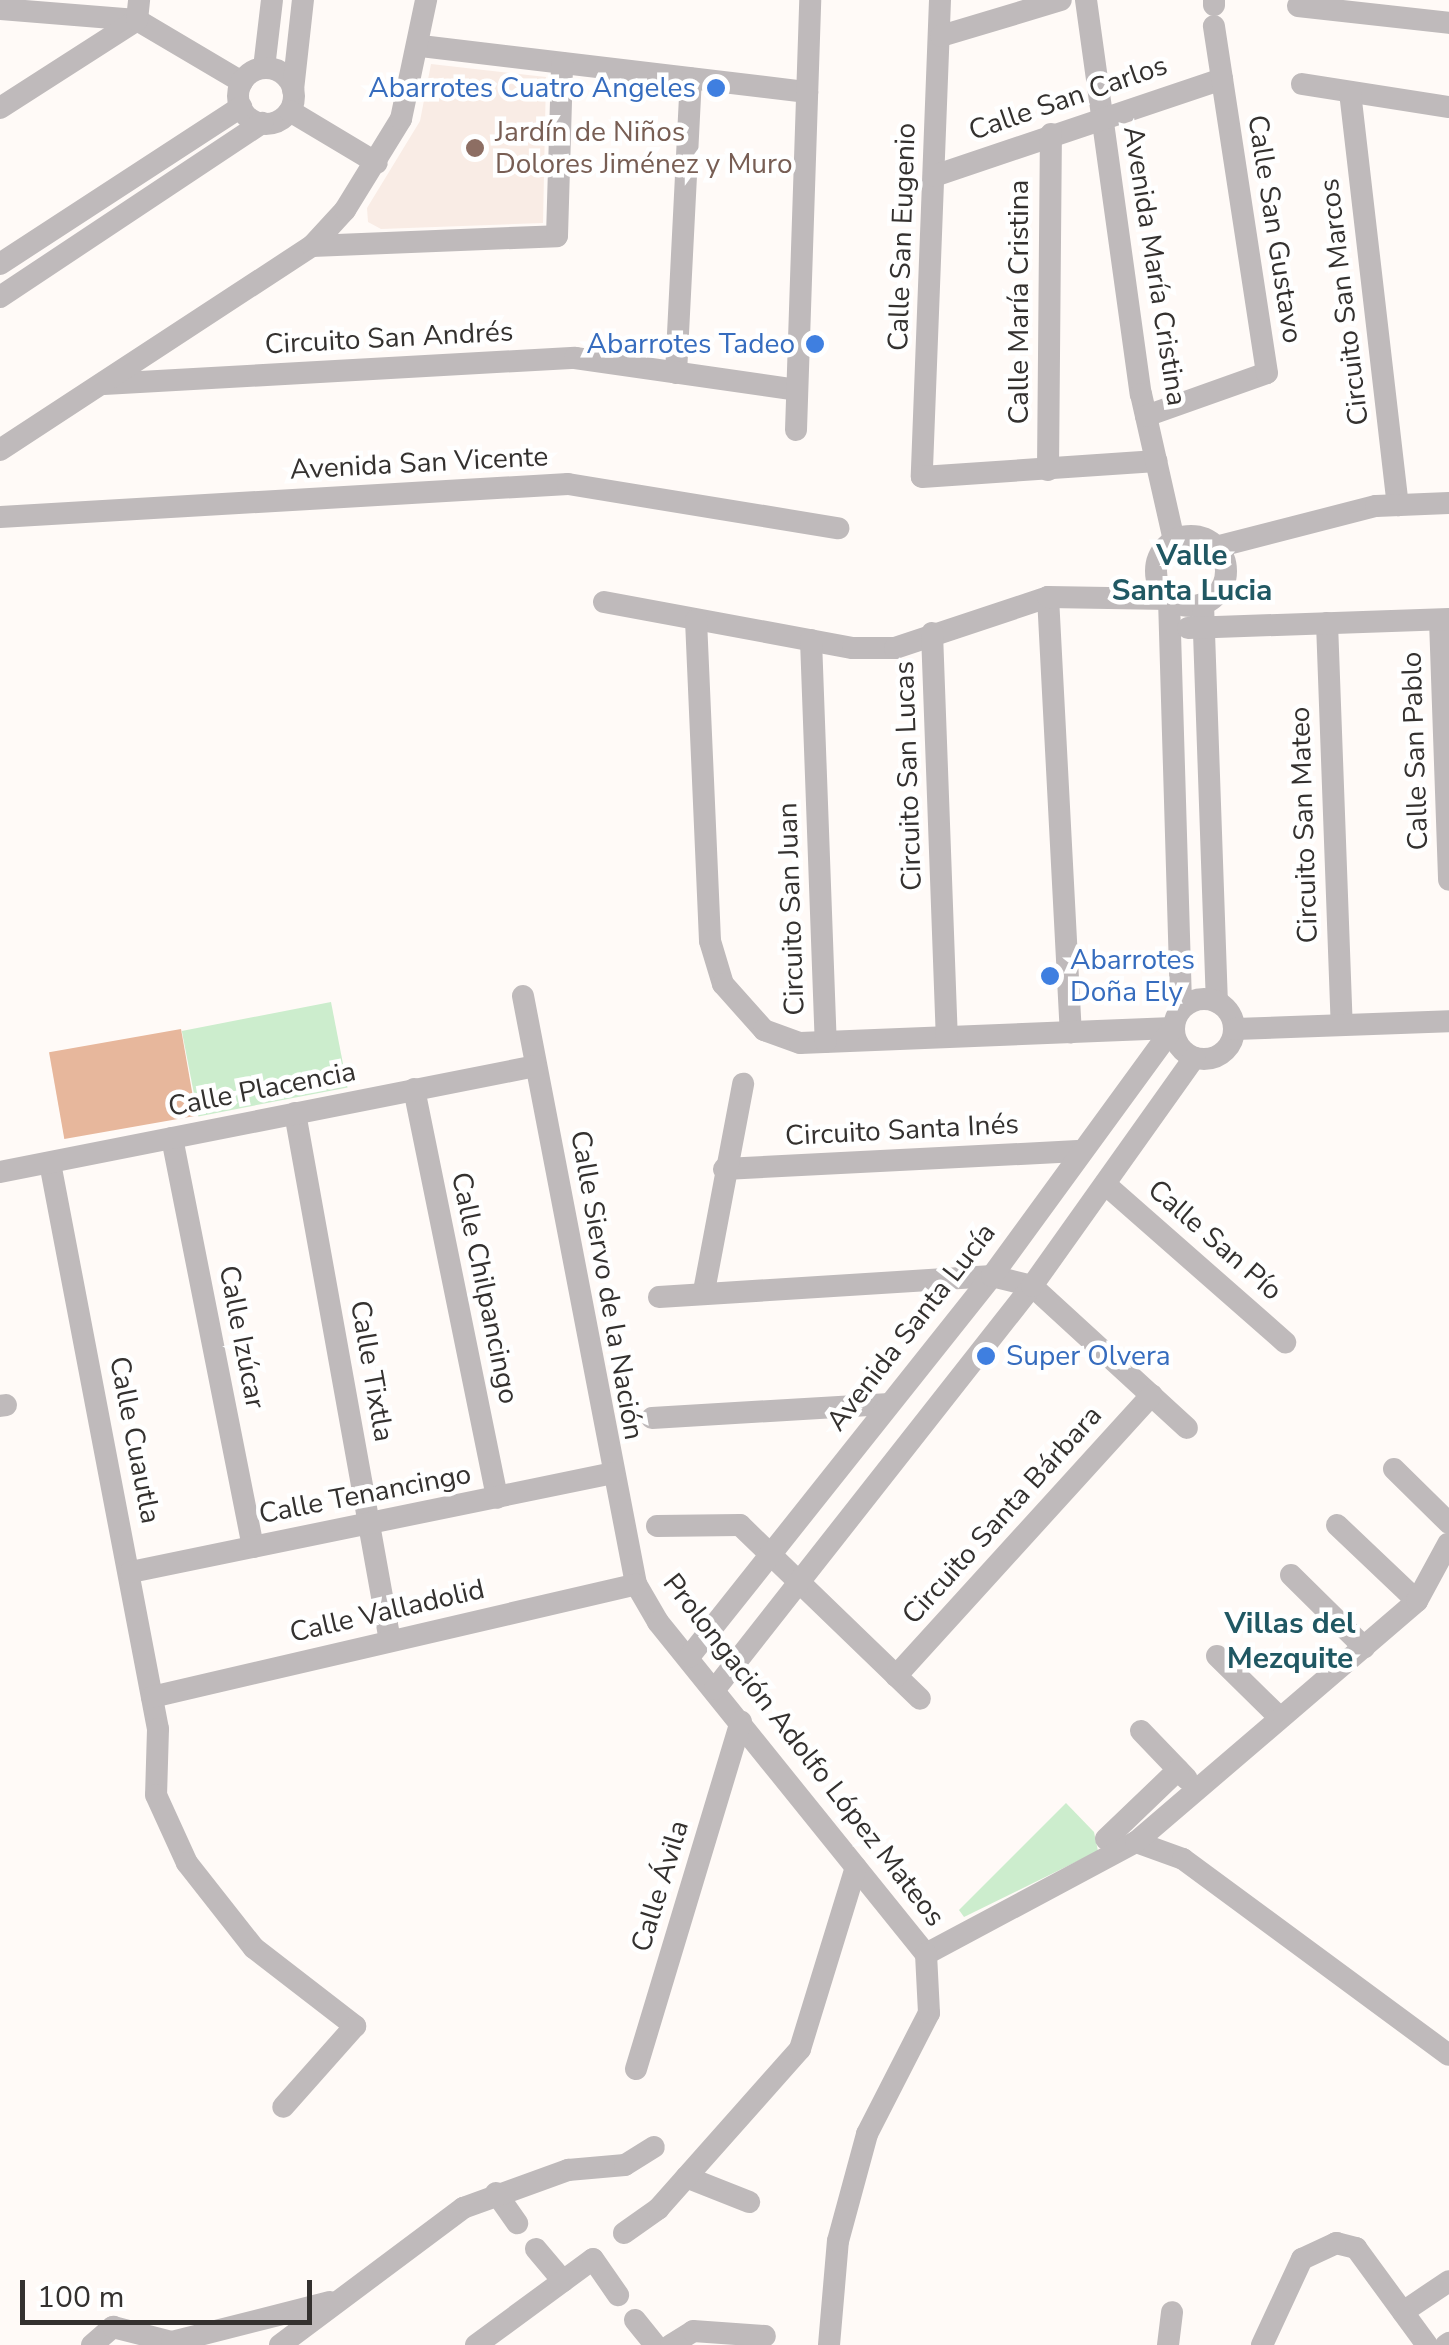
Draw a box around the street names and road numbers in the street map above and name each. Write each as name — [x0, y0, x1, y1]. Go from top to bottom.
street label: Calle San Carlos — [965, 48, 1171, 148]
street label: Calle San Gustavo — [1240, 113, 1310, 345]
street label: Calle San Eugenio — [881, 122, 923, 352]
street label: Avenida María Cristina — [1116, 124, 1194, 408]
street label: Circuito San Marcos — [1312, 177, 1376, 427]
street label: Calle María Cristina — [1002, 180, 1036, 424]
street label: Circuito San Andrés — [264, 315, 514, 361]
street label: Avenida San Vicente — [289, 439, 549, 487]
street label: Calle San Pablo — [1395, 651, 1435, 851]
street label: Circuito San Lucas — [887, 661, 929, 891]
street label: Circuito San Mateo — [1283, 706, 1325, 944]
street label: Circuito San Juan — [770, 802, 812, 1016]
street label: Calle Placencia — [165, 1054, 359, 1124]
street label: Circuito Santa Inés — [784, 1107, 1020, 1153]
street label: Calle Siervo de la Nación — [563, 1128, 651, 1442]
street label: Calle Chilpancingo — [444, 1169, 526, 1407]
street label: Calle San Pío — [1141, 1173, 1289, 1307]
street label: Avenida Santa Lucía — [819, 1216, 1003, 1438]
street label: Calle Izúcar — [212, 1262, 272, 1412]
street label: Calle Tixtla — [343, 1298, 401, 1444]
street label: Calle Cuautla — [102, 1354, 168, 1526]
street label: Circuito Santa Bárbara — [895, 1399, 1109, 1631]
street label: Calle Tenancingo — [256, 1457, 474, 1531]
street label: Prolongación Adolfo López Mateos — [656, 1567, 952, 1933]
street label: Calle Valladolid — [286, 1572, 488, 1650]
street label: Calle Ávila — [624, 1816, 696, 1956]

